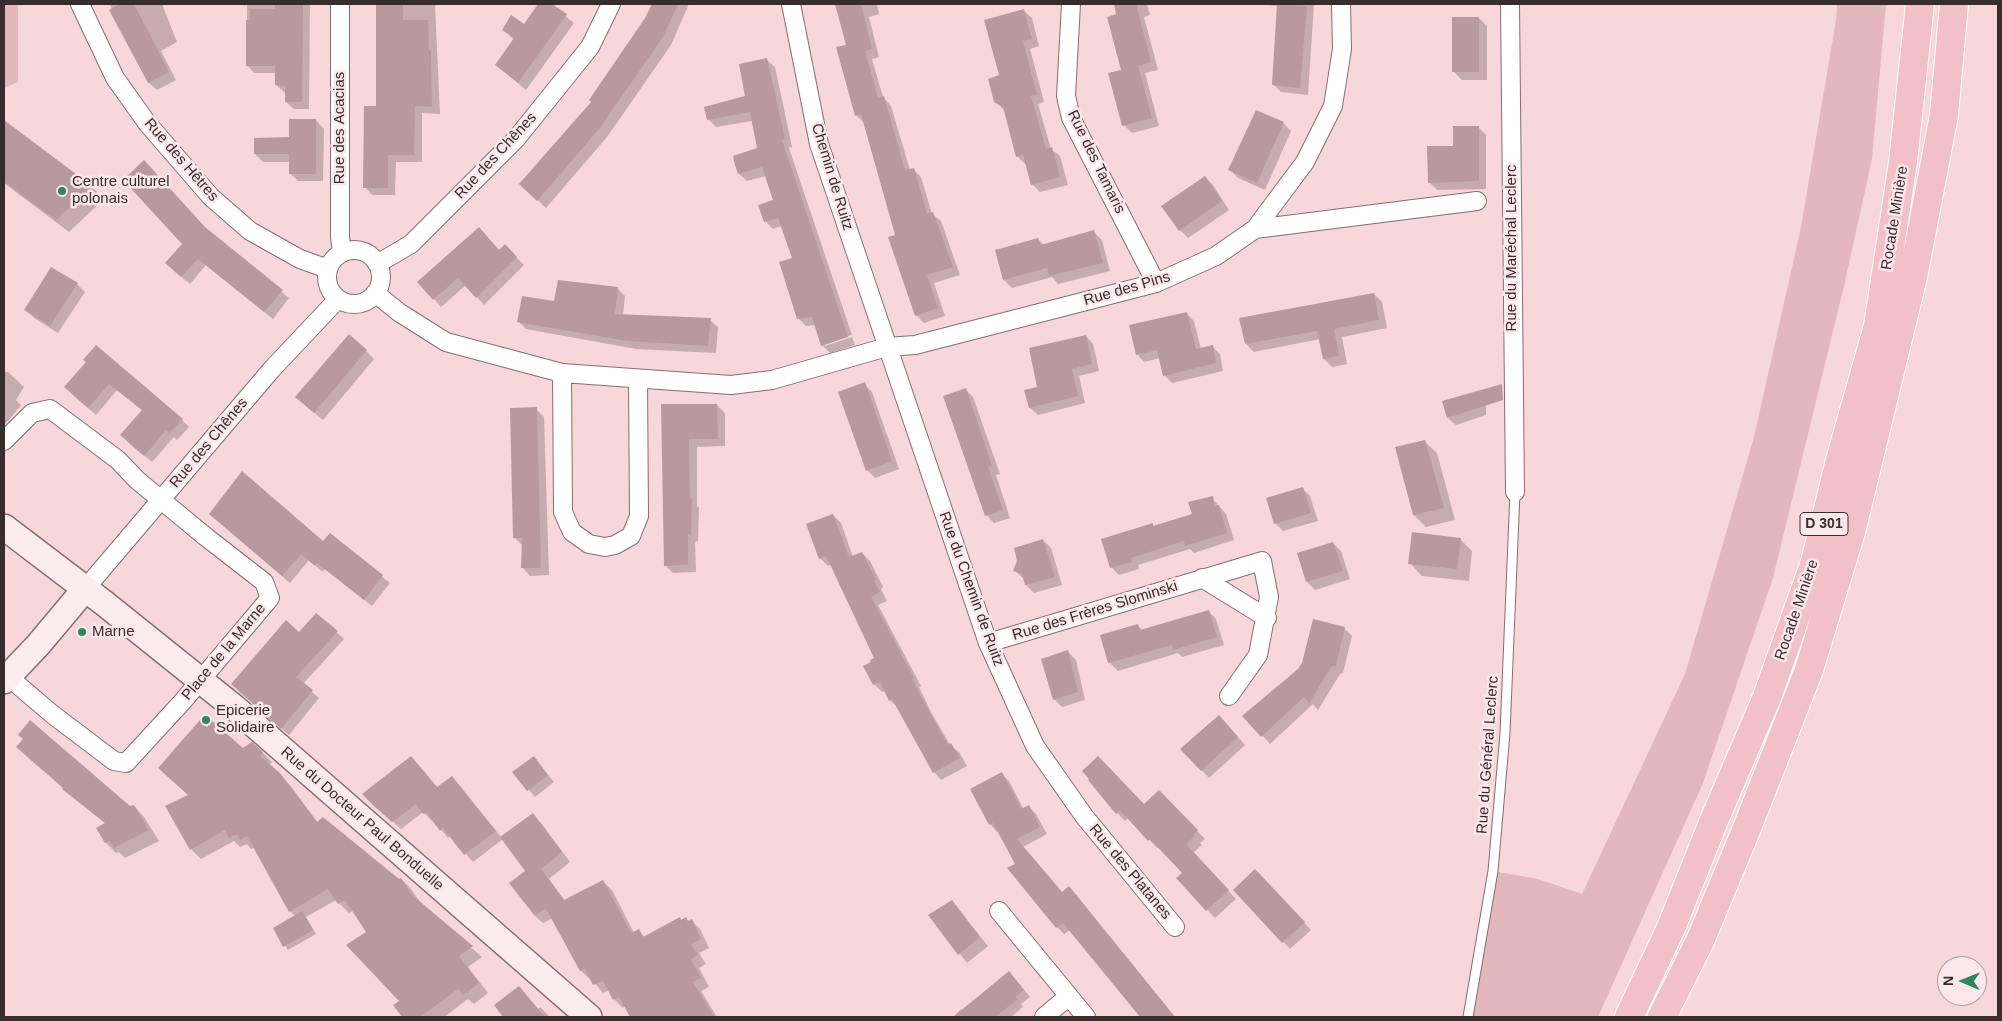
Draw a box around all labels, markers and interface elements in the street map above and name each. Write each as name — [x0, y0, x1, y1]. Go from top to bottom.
street label: Rue des Acacias — [331, 72, 349, 184]
street label: Rue des Tamaris — [1063, 107, 1129, 217]
street label: Rue des Chênes — [451, 109, 541, 203]
street label: Rue des Hêtres — [140, 115, 222, 205]
street label: Chemin de Ruitz — [807, 121, 857, 233]
street label: Rue du Maréchal Leclerc — [1503, 165, 1521, 331]
street label: Rocade Minière — [1878, 165, 1912, 271]
place label: Centre culturel polonais — [72, 173, 170, 208]
marker: Centre culturel polonais — [56, 185, 68, 197]
street label: Rue des Pins — [1082, 268, 1172, 310]
street label: Rue des Chênes — [166, 394, 252, 492]
street label: Rue du Chemin de Ruitz — [935, 509, 1007, 669]
road number: D 301 — [1800, 512, 1848, 536]
street label: Rocade Minière — [1771, 557, 1823, 663]
street label: Rue des Frères Slominski — [1010, 577, 1180, 645]
street label: Place de la Marne — [178, 600, 270, 704]
place label: Marne — [92, 623, 135, 641]
marker: Marne — [76, 626, 88, 638]
street label: Rue du Général Leclerc — [1473, 675, 1503, 835]
place label: Epicerie Solidaire — [216, 702, 274, 737]
marker: Epicerie Solidaire — [200, 714, 212, 726]
street label: Rue du Docteur Paul Bonduelle — [277, 743, 447, 895]
street label: Rue des Platanes — [1085, 821, 1175, 923]
north arrow — [1937, 956, 1987, 1006]
text: N — [1940, 976, 1956, 986]

